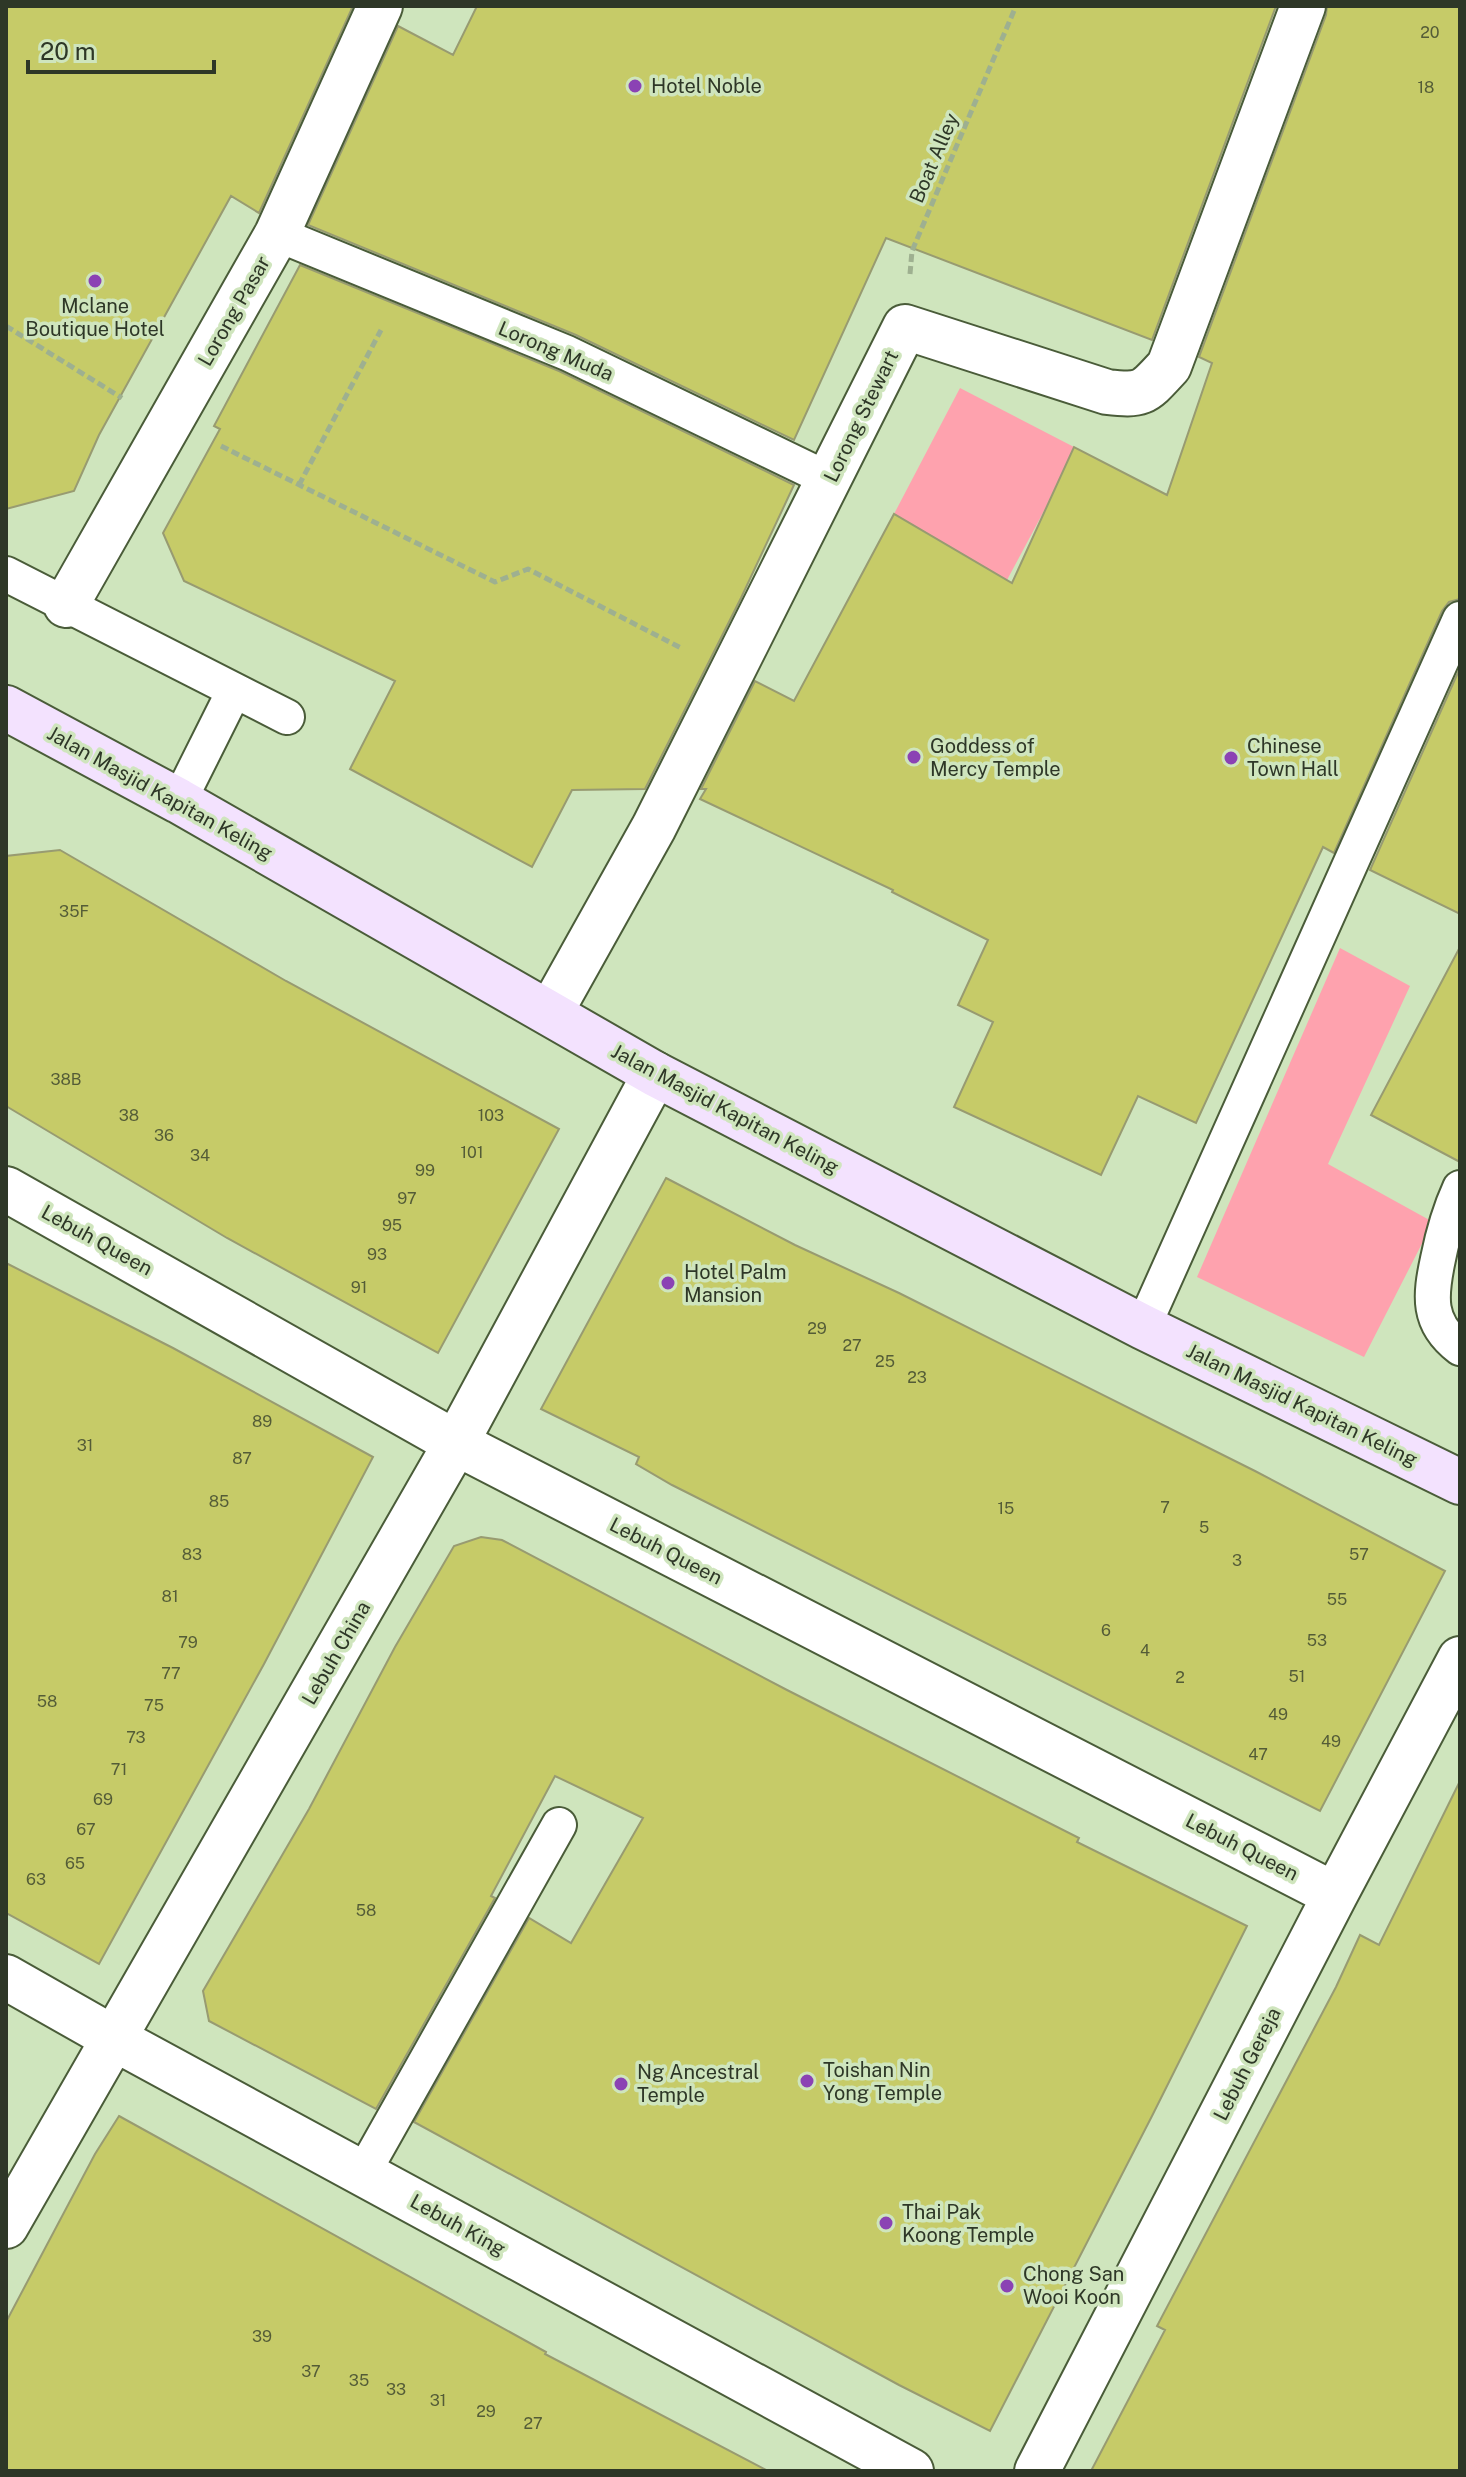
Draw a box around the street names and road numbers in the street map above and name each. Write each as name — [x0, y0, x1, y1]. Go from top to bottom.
street label: Boat Alley — [904, 109, 964, 207]
street label: Lorong Pasar — [193, 252, 275, 370]
street label: Lorong Muda — [495, 316, 617, 386]
street label: Lorong Stewart — [819, 346, 903, 486]
street label: Jalan Masjid Kapitan Keling — [43, 721, 277, 865]
street label: Jalan Masjid Kapitan Keling — [607, 1039, 843, 1179]
street label: Lebuh Queen — [37, 1200, 157, 1280]
street label: Jalan Masjid Kapitan Keling — [1183, 1339, 1421, 1471]
street label: Lebuh Queen — [606, 1512, 726, 1590]
street label: Lebuh China — [297, 1597, 375, 1709]
street label: Lebuh Queen — [1182, 1808, 1302, 1886]
street label: Lebuh Gereja — [1208, 2003, 1286, 2125]
street label: Lebuh King — [406, 2189, 510, 2261]

